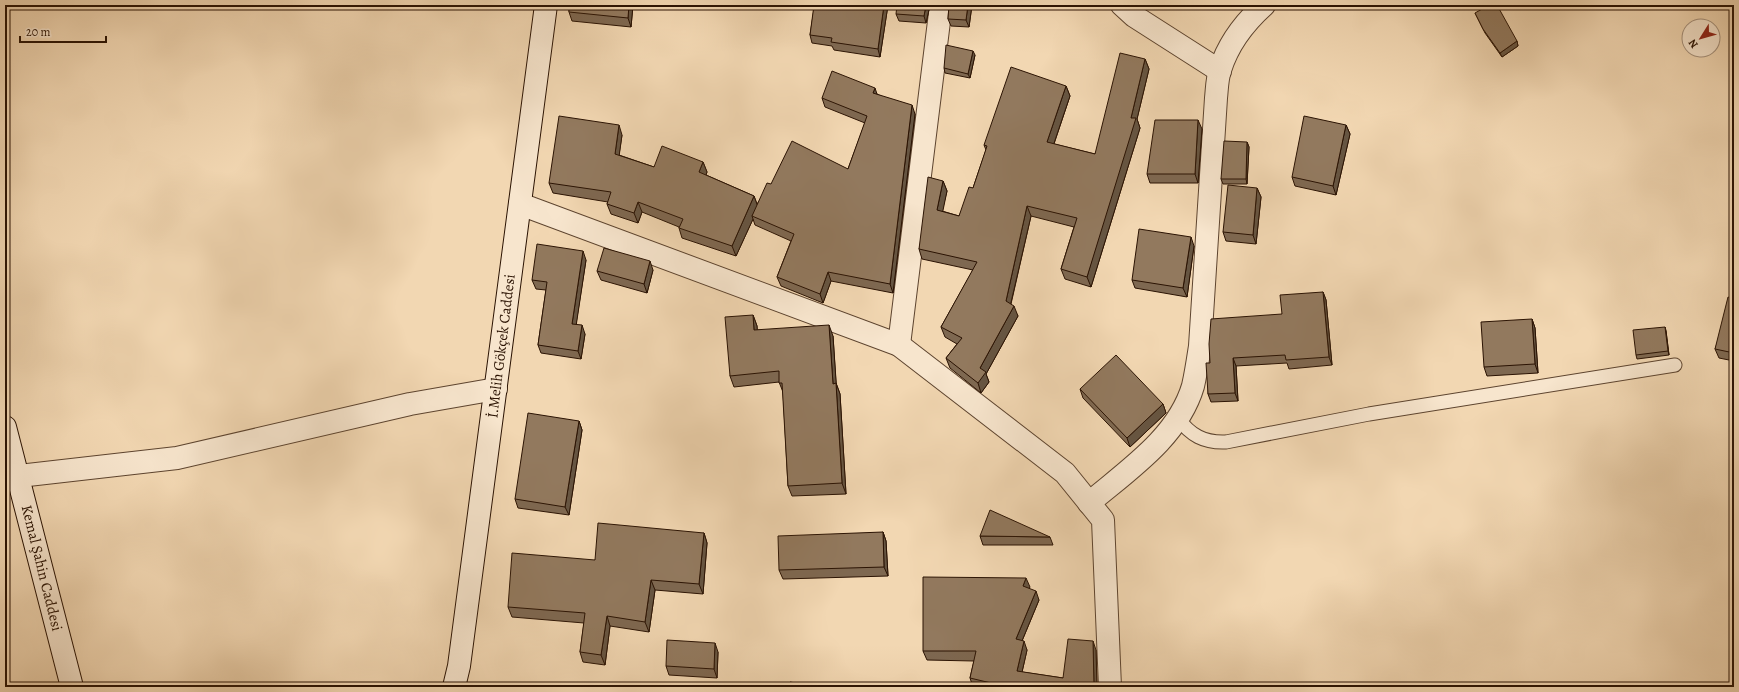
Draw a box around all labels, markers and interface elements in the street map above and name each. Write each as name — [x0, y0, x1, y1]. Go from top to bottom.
scale bar — [20, 18, 106, 44]
north arrow — [1681, 18, 1721, 58]
text: 20 m — [26, 24, 50, 40]
text: N — [1685, 36, 1702, 51]
street label: İ.Melih Gökçek Caddesi — [482, 273, 520, 419]
street label: Kemal Şahin Caddesi — [17, 503, 67, 633]

